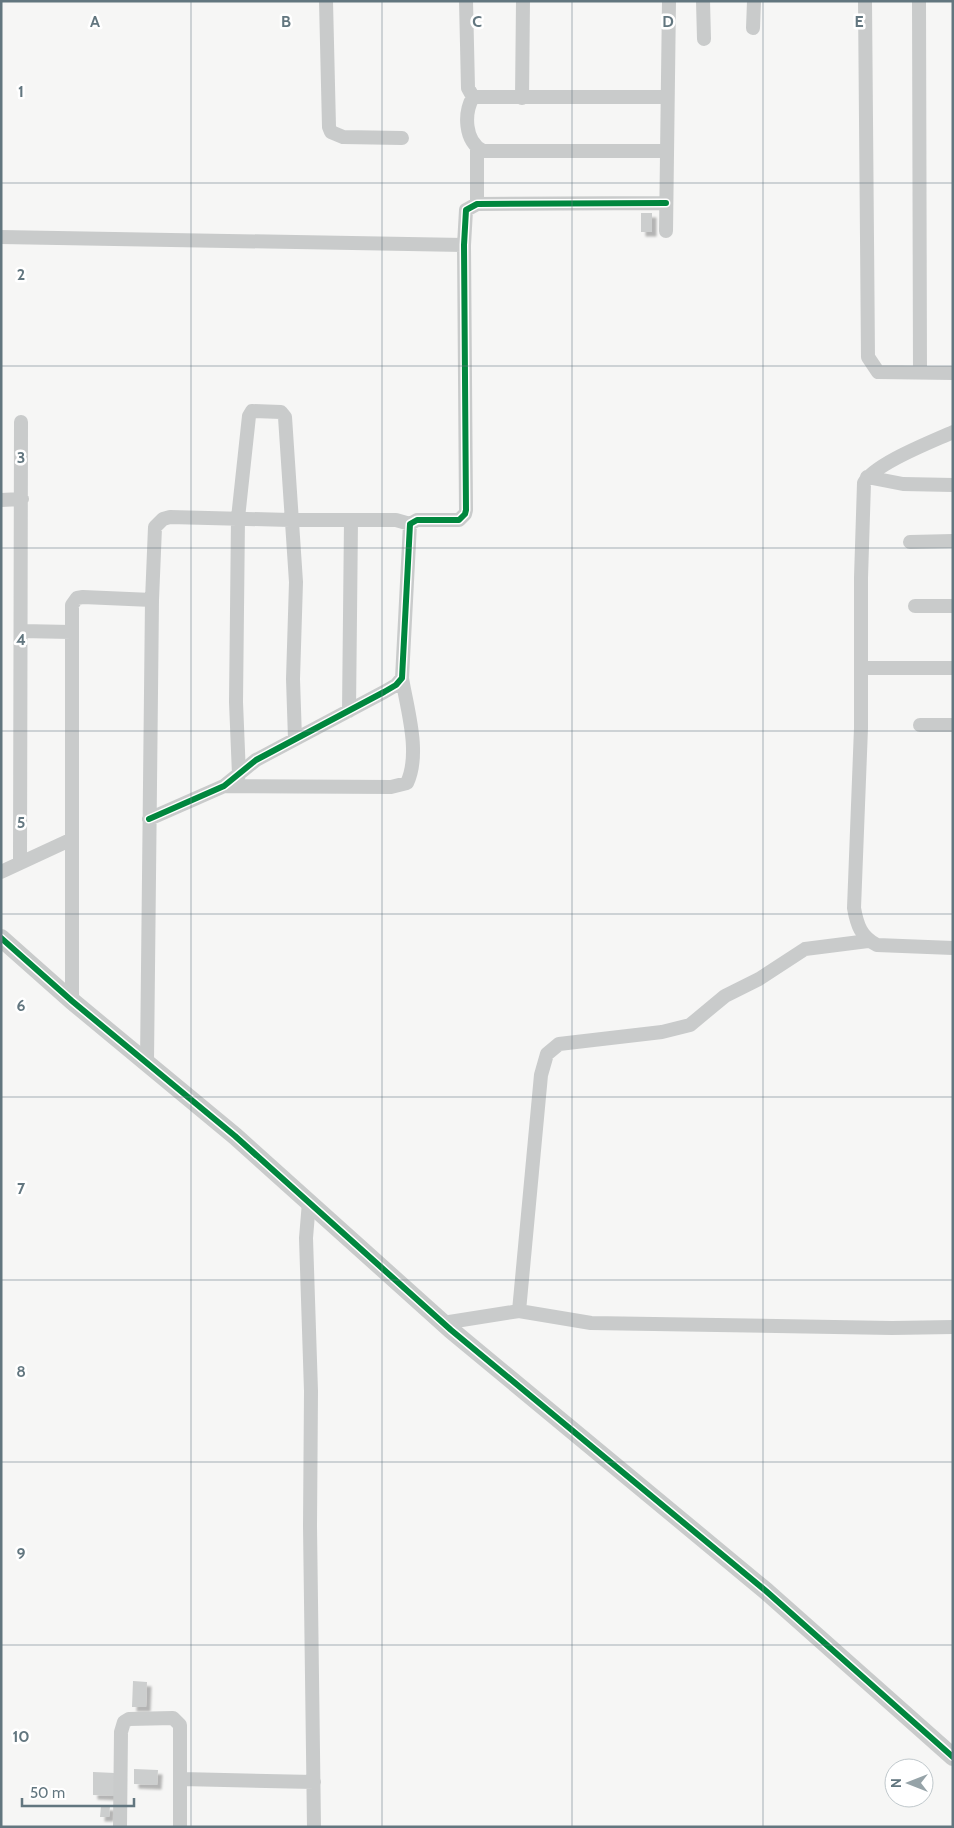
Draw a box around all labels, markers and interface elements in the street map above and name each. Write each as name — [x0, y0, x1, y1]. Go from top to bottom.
text: A — [90, 12, 100, 31]
text: B — [281, 12, 291, 31]
text: C — [472, 12, 482, 31]
text: D — [662, 12, 674, 31]
text: E — [854, 12, 864, 31]
text: 1 — [18, 82, 24, 101]
text: 2 — [17, 265, 25, 284]
text: 3 — [17, 448, 25, 467]
text: 4 — [16, 630, 26, 649]
text: 5 — [17, 813, 25, 832]
text: 6 — [17, 996, 26, 1015]
text: 7 — [17, 1179, 26, 1198]
text: 8 — [16, 1362, 26, 1381]
text: 9 — [17, 1544, 26, 1563]
text: 10 — [12, 1727, 30, 1746]
north arrow — [884, 1758, 934, 1808]
scale bar — [22, 1776, 135, 1808]
text: N — [887, 1778, 905, 1788]
text: 50 m — [30, 1784, 65, 1802]

